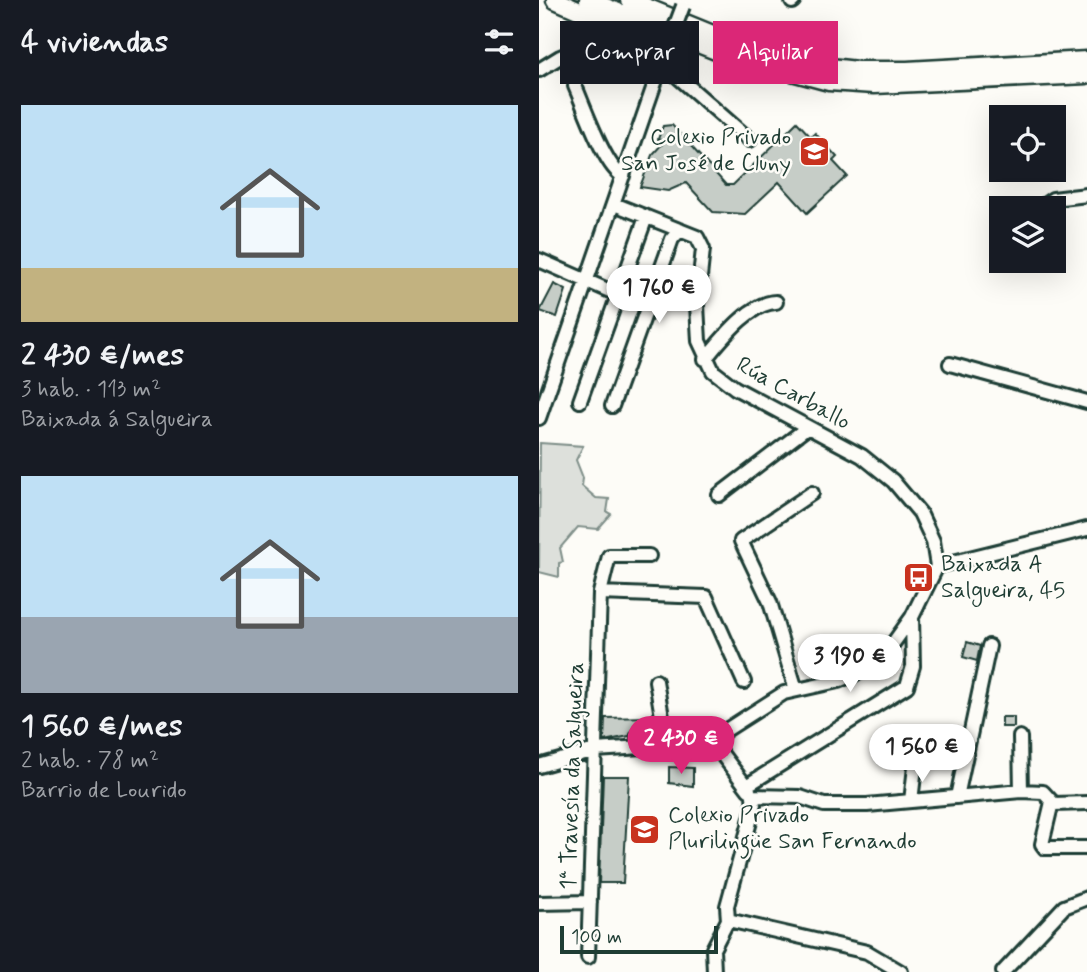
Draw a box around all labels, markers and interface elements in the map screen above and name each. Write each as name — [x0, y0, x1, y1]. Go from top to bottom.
chip: Comprar — [560, 21, 699, 84]
chip: Alquilar — [713, 21, 838, 84]
text: 4 viviendas — [21, 23, 168, 62]
icon: filters — [480, 23, 518, 61]
map controls — [989, 105, 1066, 273]
button: locate — [989, 105, 1066, 182]
place label: Colexio Privado San José de Cluny — [621, 123, 791, 179]
school or university icon: Colexio Privado San José de Cluny — [797, 134, 831, 168]
icon: home — [207, 150, 333, 276]
button: layers — [989, 196, 1066, 273]
pin: 1 760 € — [594, 266, 724, 325]
text: 1 760 € — [622, 273, 696, 303]
text: 2 430 €/mes — [21, 336, 184, 375]
street label: Rúa Carballo — [731, 350, 855, 438]
text: 3 hab. · 113 m² — [21, 375, 161, 405]
text: Baixada á Salgueira — [21, 405, 213, 435]
icon: home — [207, 521, 333, 647]
place label: Baixada A Salgueira, 45 — [941, 550, 1065, 608]
bus stop icon: Baixada A Salgueira, 45 — [901, 561, 935, 595]
pin: 3 190 € — [785, 634, 915, 694]
text: 3 190 € — [814, 642, 886, 672]
street label: 1ª Travesía da Salgueira — [554, 662, 592, 890]
text: 1 560 €/mes — [21, 707, 182, 746]
pin: 2 430 € — [616, 716, 746, 776]
text: 2 430 € — [643, 724, 719, 754]
pin: 1 560 € — [857, 724, 987, 784]
text: 1 560 € — [885, 732, 959, 762]
text: 2 hab. · 78 m² — [21, 746, 159, 776]
text: Barrio de Lourido — [21, 776, 187, 806]
place label: Colexio Privado Plurilingüe San Fernando — [668, 801, 917, 859]
school or university icon: Colexio Privado Plurilingüe San Fernando — [628, 812, 662, 846]
scale bar — [560, 923, 717, 955]
text: 100 m — [571, 925, 622, 950]

